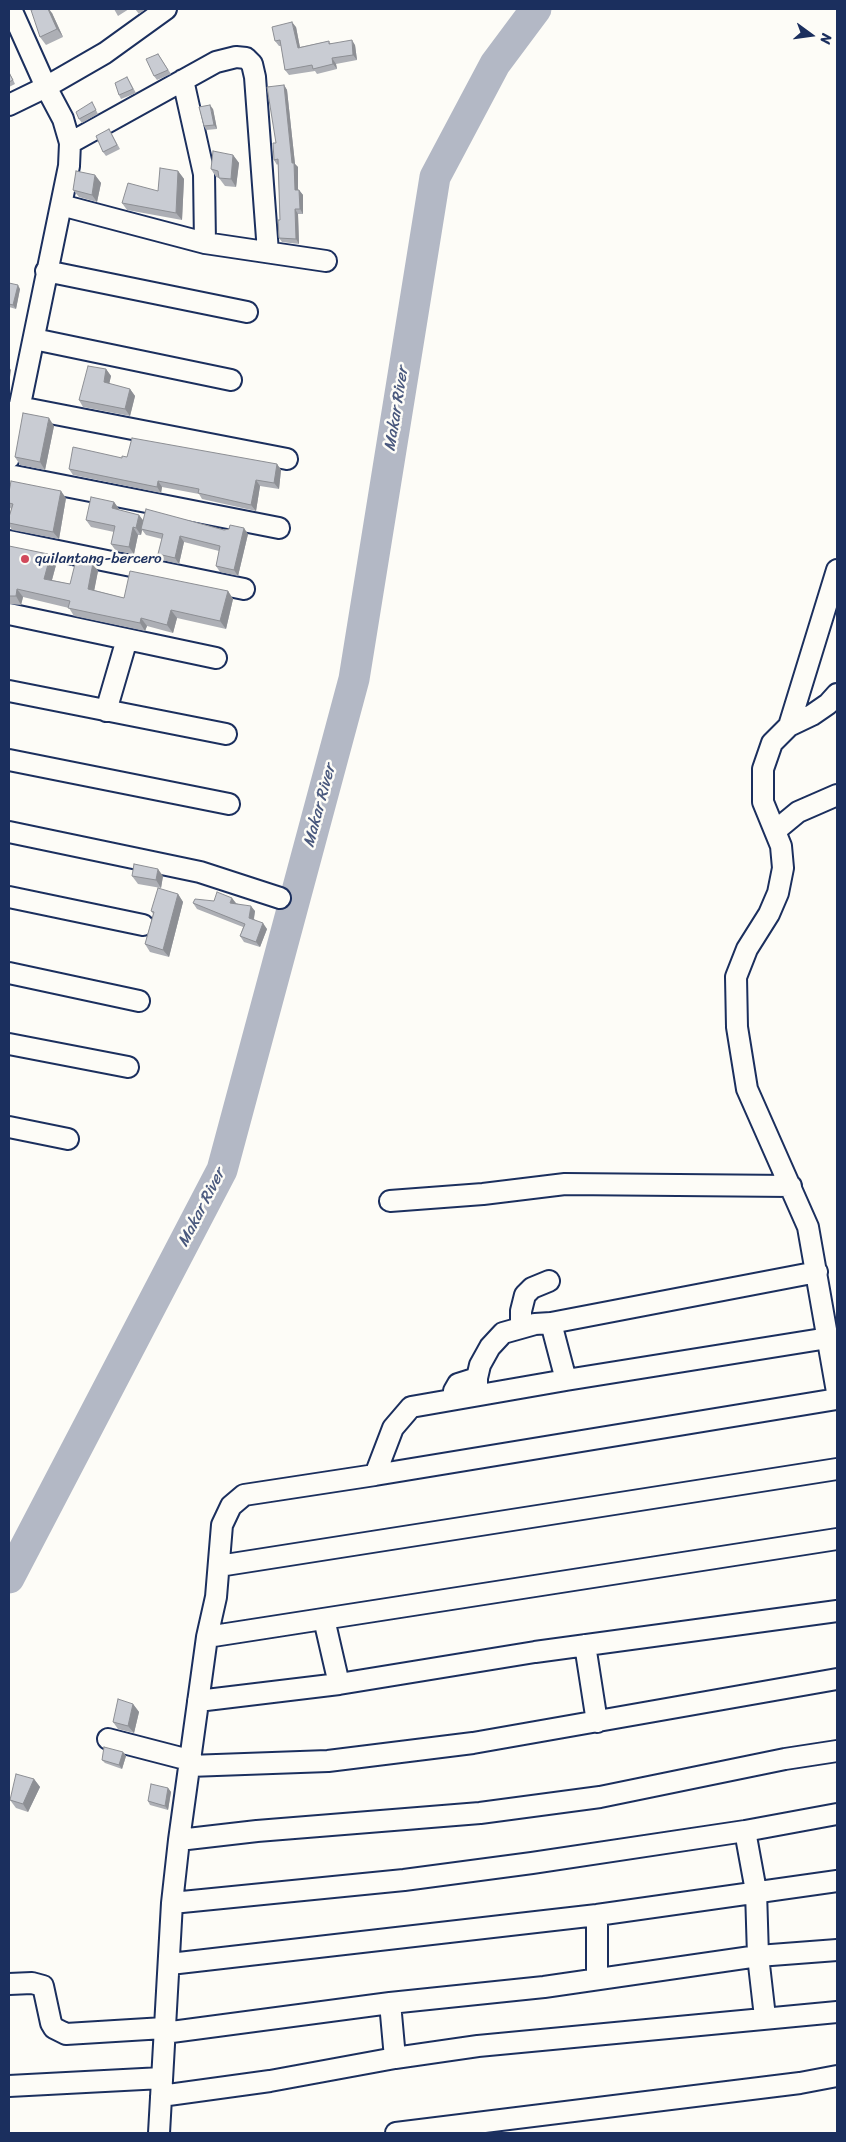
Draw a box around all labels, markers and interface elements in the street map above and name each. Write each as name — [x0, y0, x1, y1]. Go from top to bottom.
north arrow — [786, 10, 836, 60]
text: N — [813, 31, 839, 46]
water label: Makar River — [381, 366, 413, 452]
place label: quilantang-bercero — [35, 550, 162, 568]
marker: quilantang-bercero — [19, 553, 31, 565]
water label: Makar River — [300, 763, 340, 849]
water label: Makar River — [174, 1166, 230, 1250]

